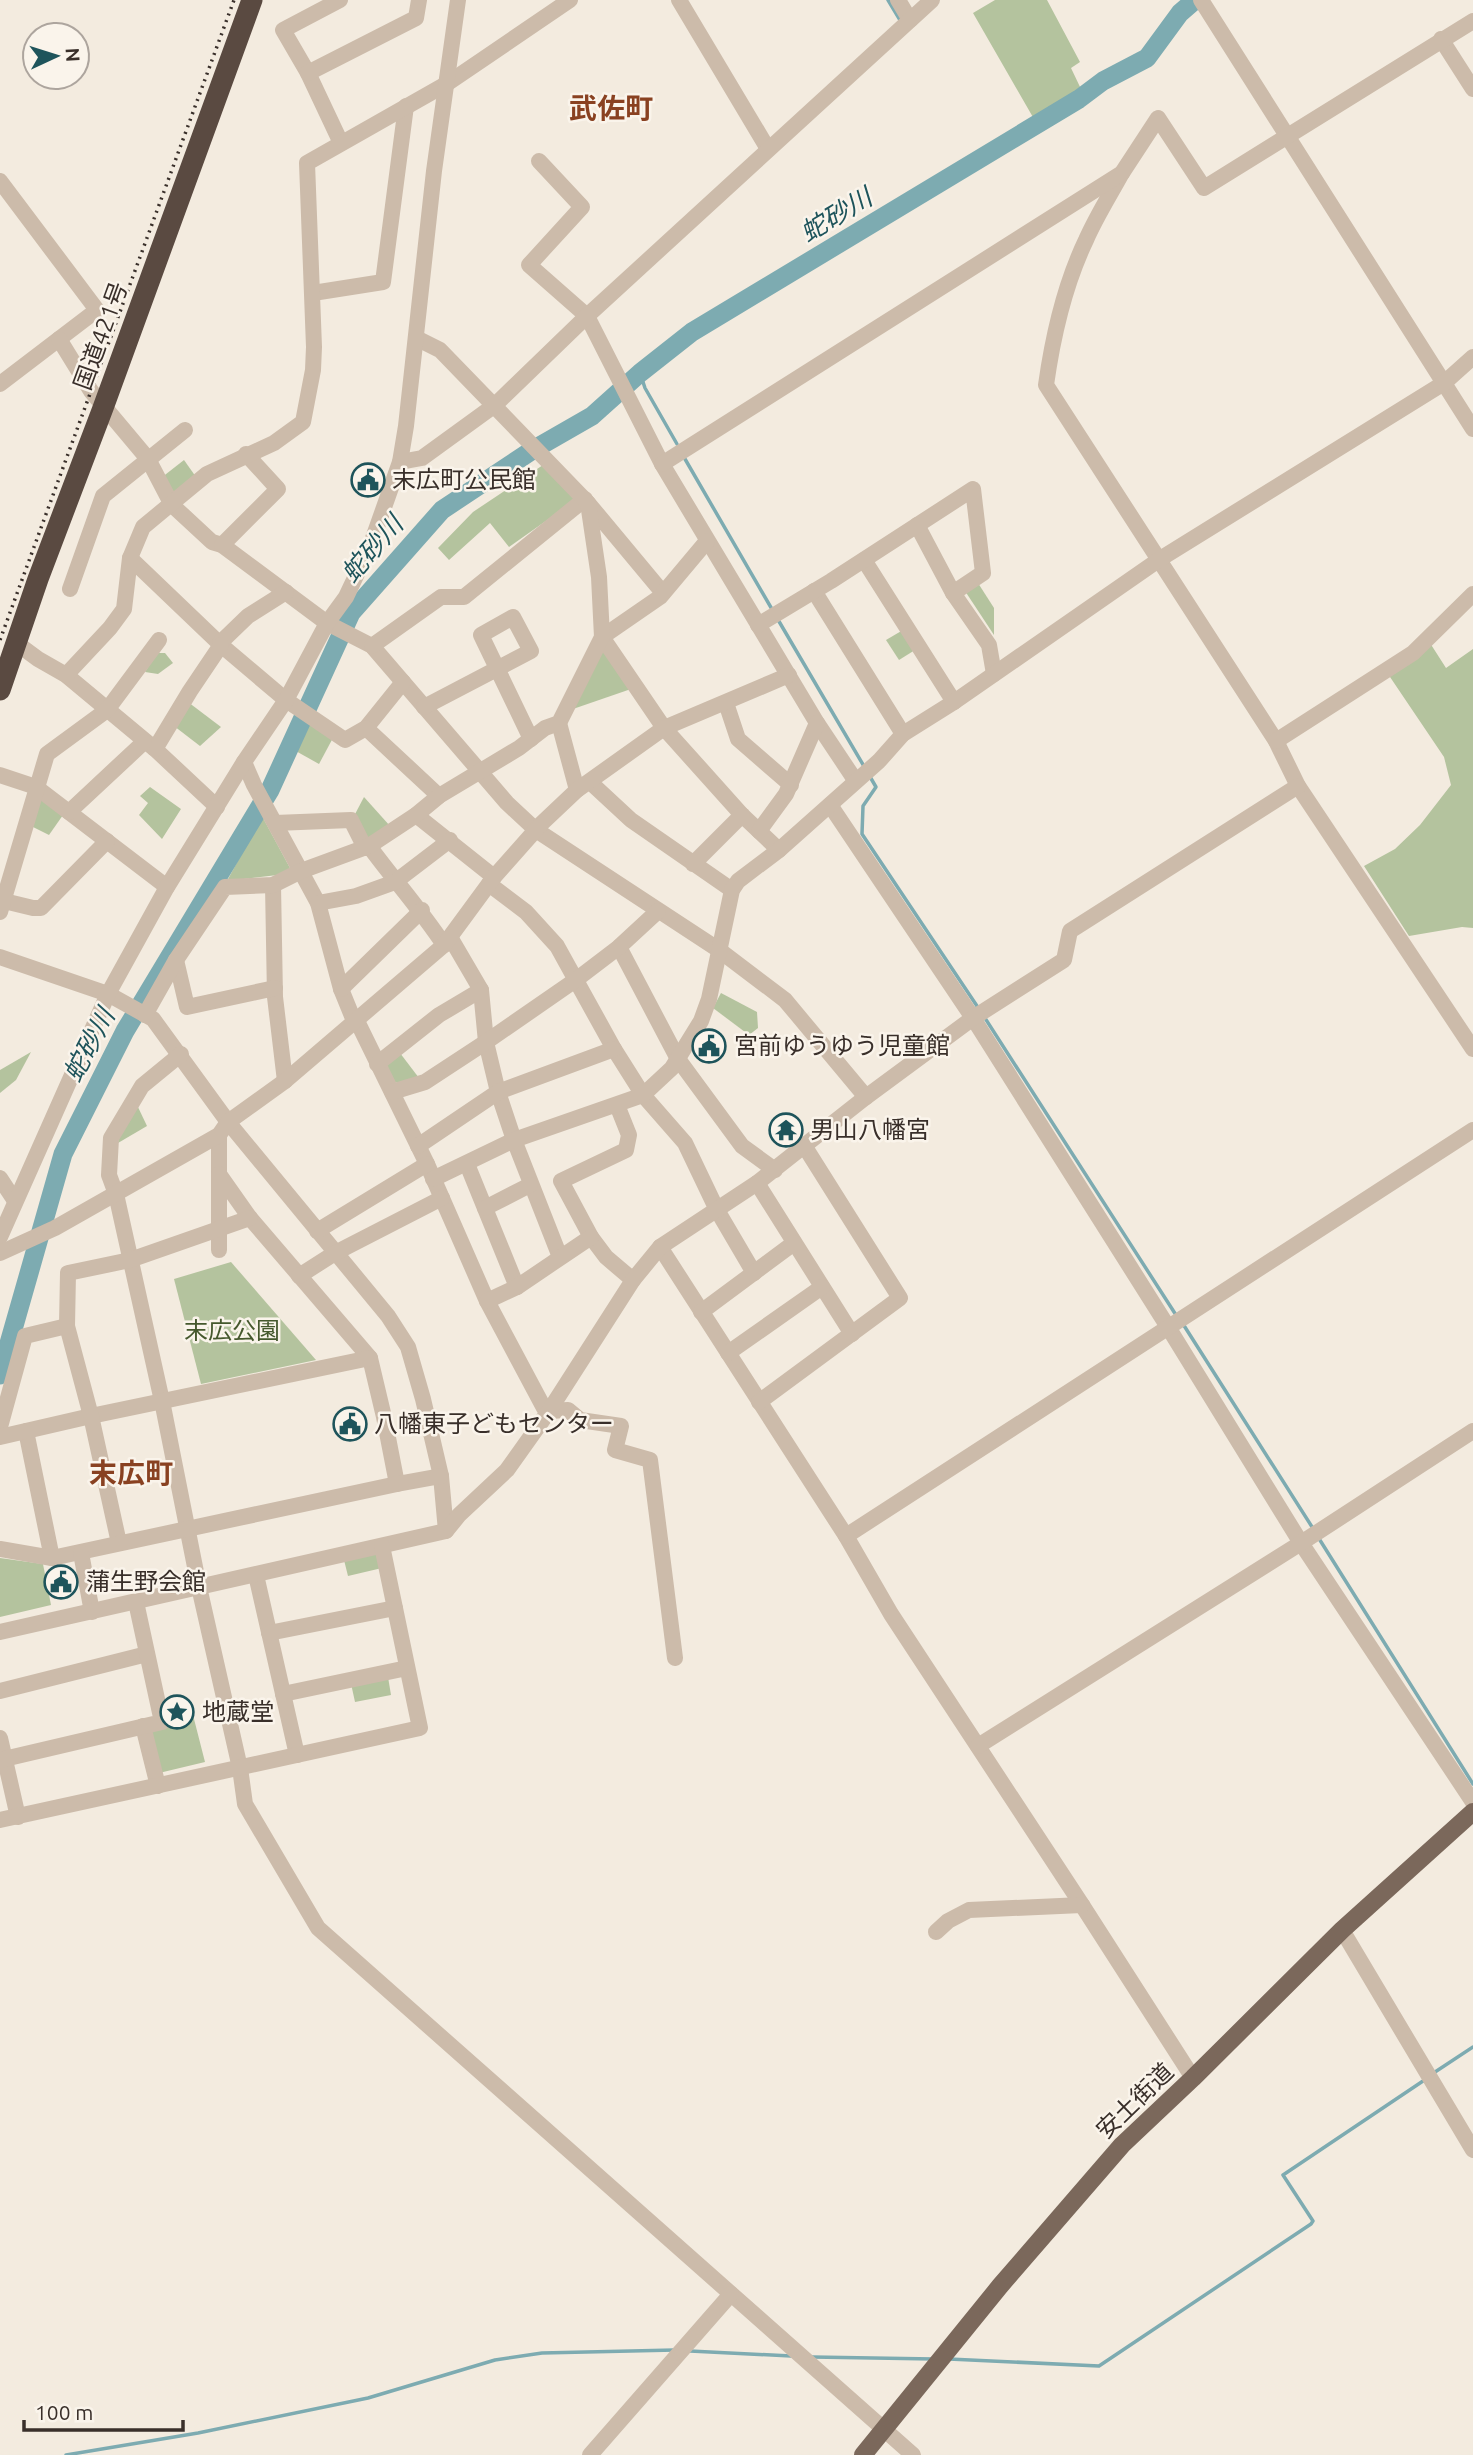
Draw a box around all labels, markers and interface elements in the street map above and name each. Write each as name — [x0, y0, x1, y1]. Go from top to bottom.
north arrow — [21, 21, 91, 91]
text: N — [61, 47, 84, 63]
district label: 武佐町 — [569, 92, 653, 123]
water label: 蛇砂川 — [795, 181, 879, 247]
street label: 国道421号 — [69, 278, 132, 393]
public building icon: 末広町公民館 — [349, 461, 387, 499]
place label: 末広町公民館 — [392, 466, 536, 493]
water label: 蛇砂川 — [335, 507, 410, 588]
water label: 蛇砂川 — [57, 1001, 121, 1086]
public building icon: 宮前ゆうゆう児童館 — [690, 1027, 728, 1065]
place label: 宮前ゆうゆう児童館 — [734, 1032, 950, 1059]
temple icon: 男山八幡宮 — [767, 1111, 805, 1149]
place label: 男山八幡宮 — [810, 1116, 930, 1143]
park label: 末広公園 — [184, 1317, 280, 1344]
public building icon: 八幡東子どもセンター — [331, 1405, 369, 1443]
place label: 八幡東子どもセンター — [374, 1410, 614, 1437]
district label: 末広町 — [89, 1457, 173, 1488]
public building icon: 蒲生野会館 — [42, 1563, 80, 1601]
place label: 蒲生野会館 — [86, 1568, 206, 1595]
place icon: 地蔵堂 — [158, 1693, 196, 1731]
place label: 地蔵堂 — [202, 1698, 274, 1725]
street label: 安土街道 — [1091, 2058, 1179, 2144]
scale bar — [24, 2388, 184, 2432]
text: 100 m — [35, 2400, 93, 2424]

